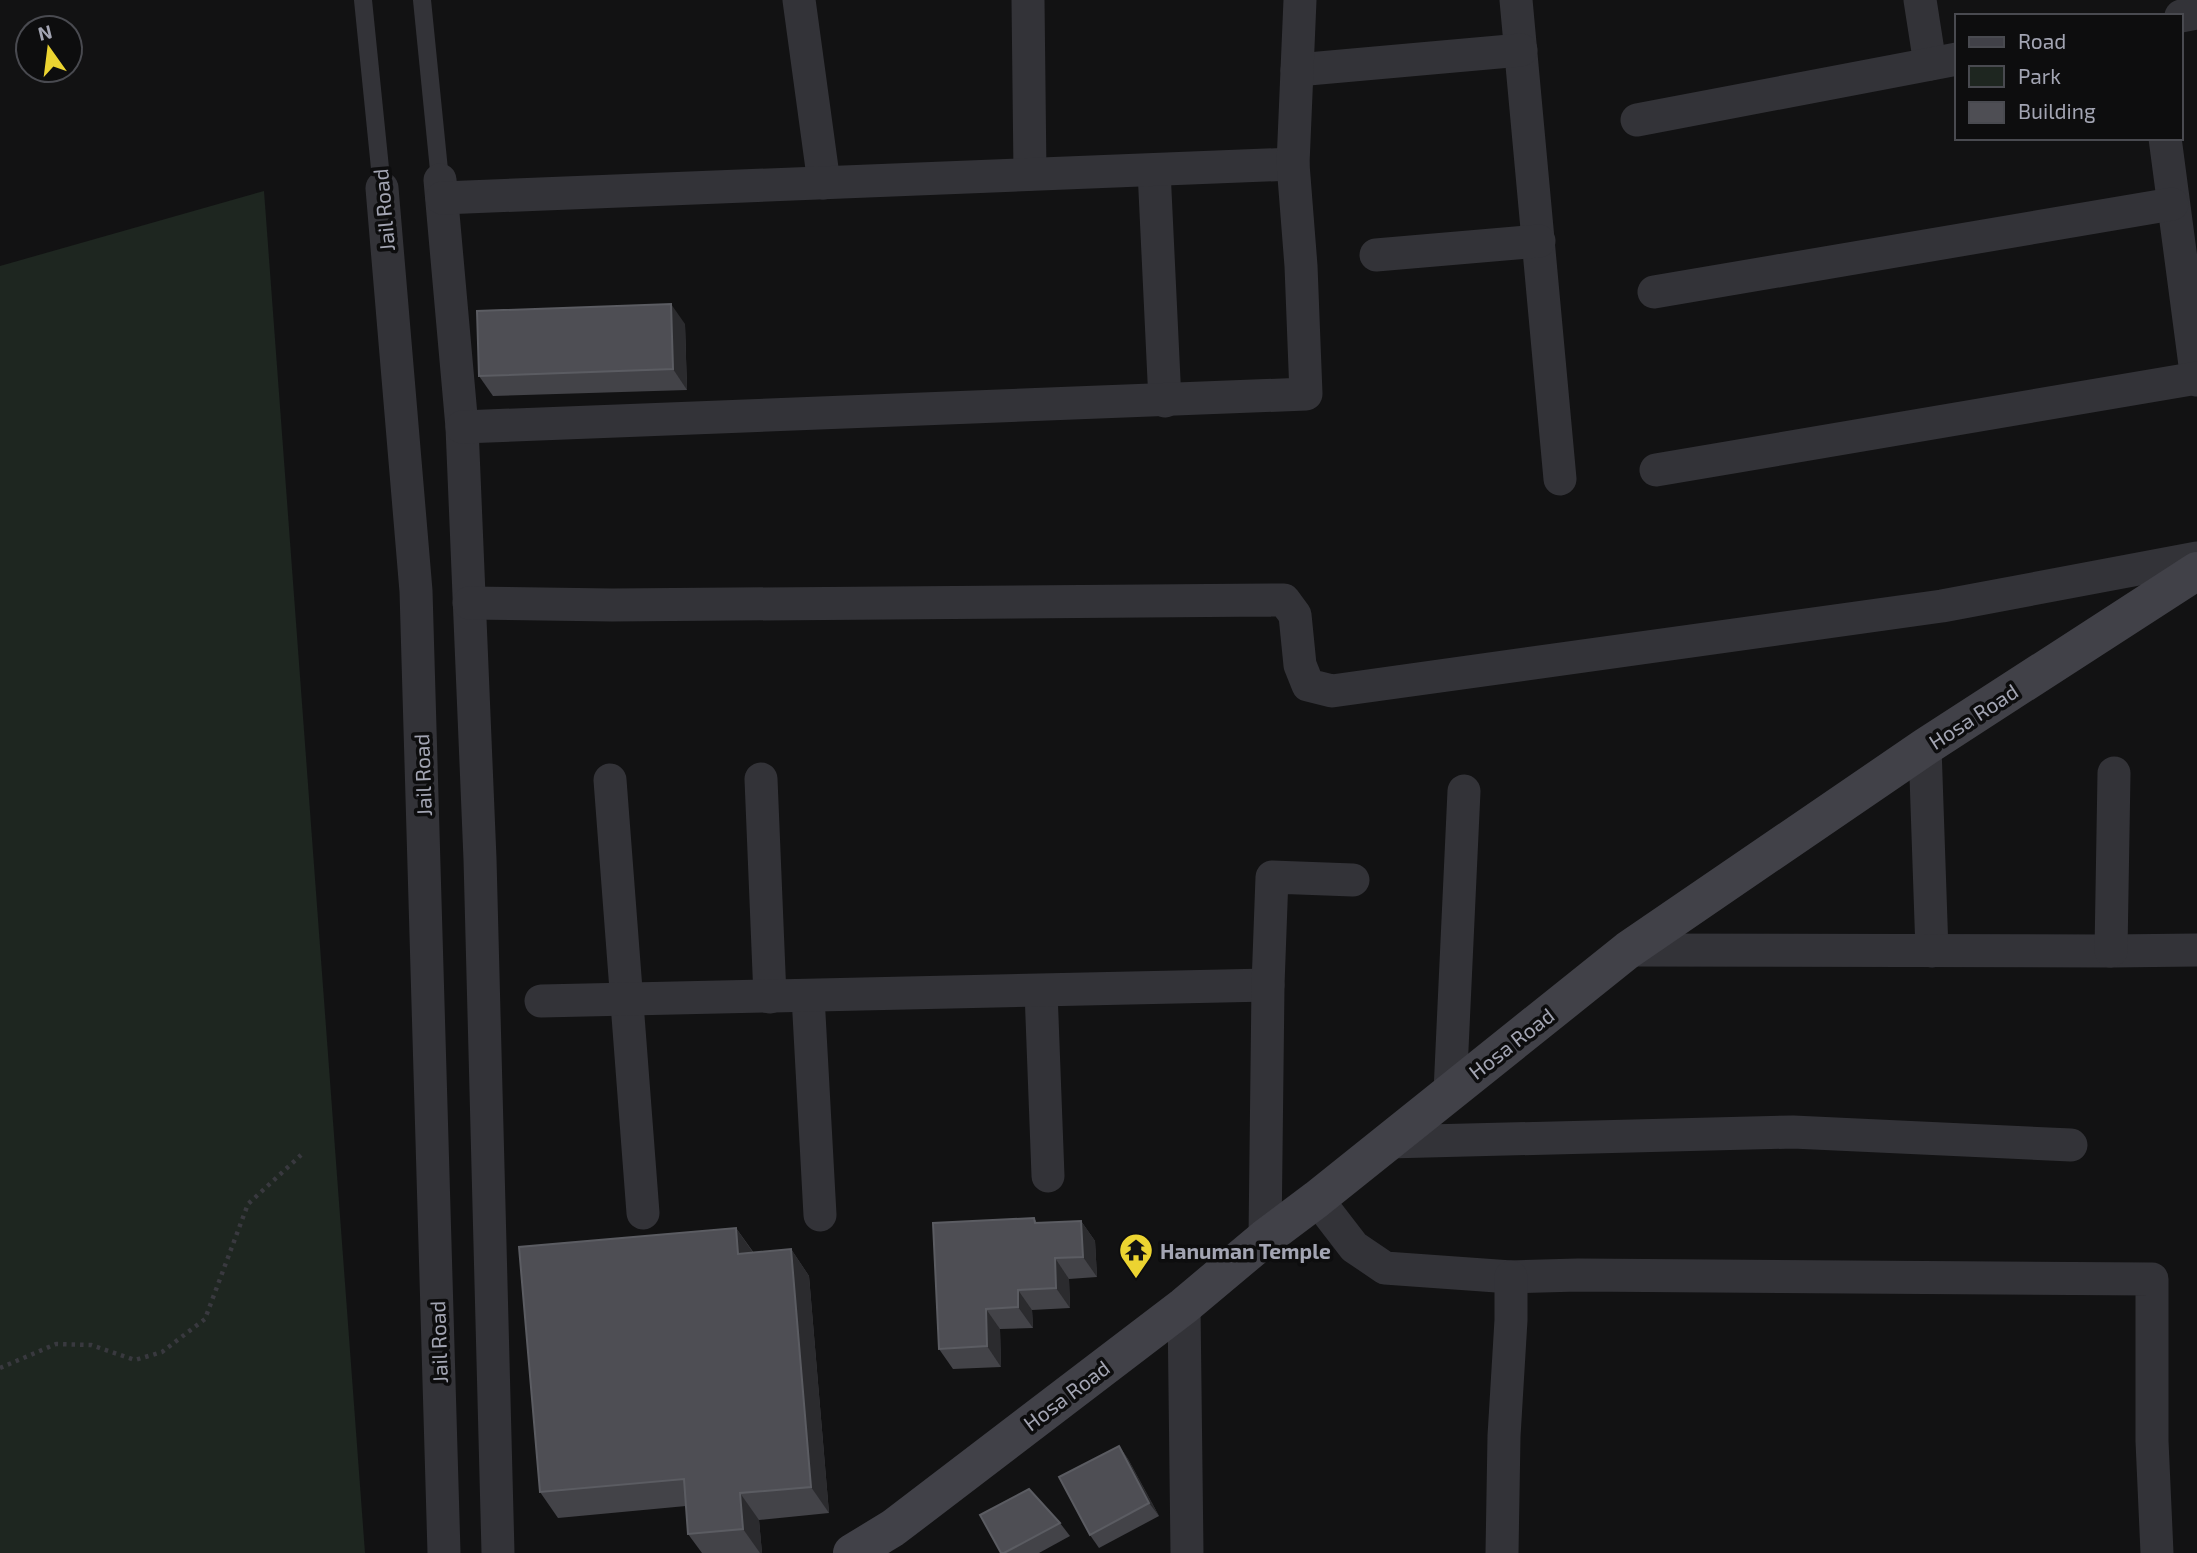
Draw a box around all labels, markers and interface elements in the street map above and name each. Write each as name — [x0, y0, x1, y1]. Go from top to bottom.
north arrow — [14, 14, 84, 84]
legend — [1955, 14, 2183, 140]
text: N — [35, 19, 54, 45]
text: Road — [2018, 28, 2066, 53]
text: Park — [2018, 63, 2061, 88]
text: Building — [2018, 98, 2096, 123]
street label: Jail Road — [367, 168, 399, 252]
street label: Hosa Road — [1924, 678, 2022, 754]
street label: Jail Road — [408, 733, 436, 817]
street label: Hosa Road — [1463, 1002, 1559, 1084]
temple icon: Hanuman Temple — [1117, 1231, 1155, 1280]
place label: Hanuman Temple — [1160, 1238, 1331, 1263]
street label: Jail Road — [424, 1300, 452, 1384]
street label: Hosa Road — [1018, 1355, 1114, 1435]

